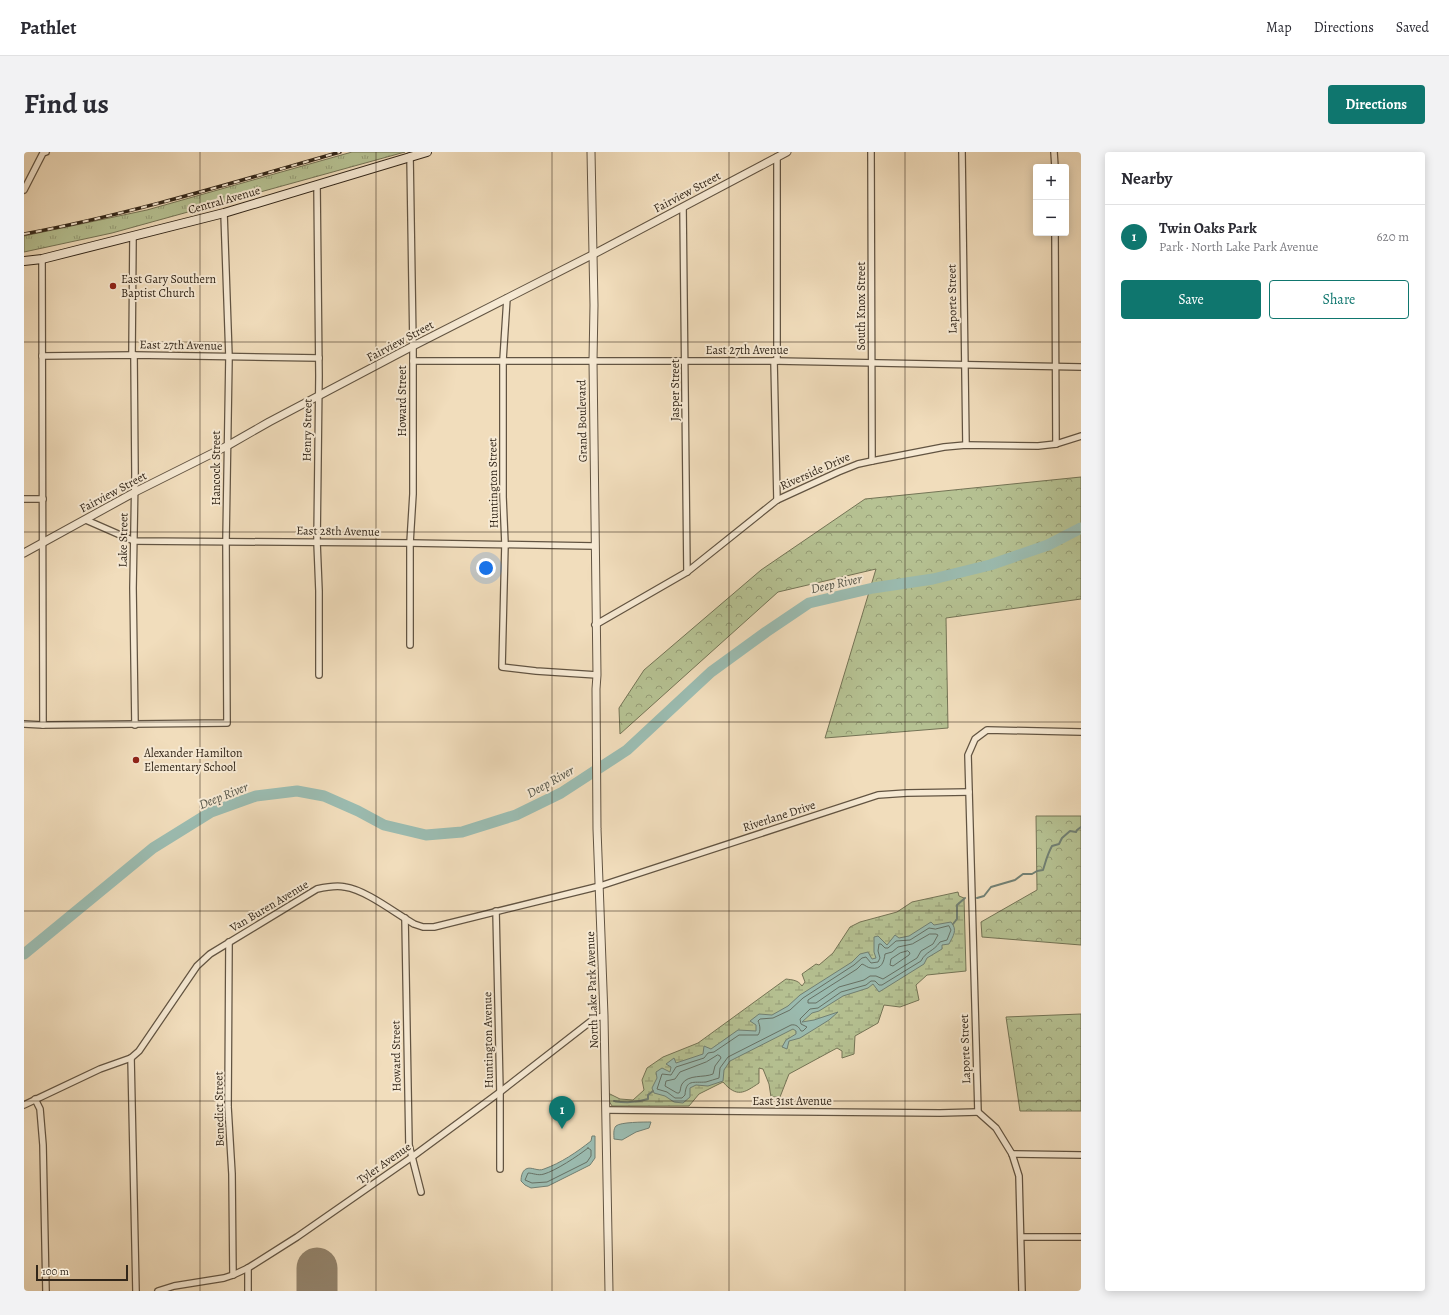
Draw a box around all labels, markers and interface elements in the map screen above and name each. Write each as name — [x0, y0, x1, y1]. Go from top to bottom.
text: Pathlet — [20, 15, 76, 41]
text: Map — [1266, 18, 1292, 37]
text: Directions — [1314, 18, 1374, 37]
text: Saved — [1396, 18, 1429, 37]
text: Find us — [24, 85, 109, 123]
button: Directions — [1328, 85, 1425, 124]
map controls — [1033, 164, 1069, 236]
button: + — [1033, 164, 1069, 200]
text: Nearby — [1121, 167, 1172, 190]
street label: Fairview Street — [651, 168, 723, 216]
street label: Central Avenue — [186, 182, 262, 218]
button: − — [1033, 200, 1069, 236]
text: Twin Oaks Park — [1159, 218, 1257, 238]
text: 1 — [1132, 228, 1136, 245]
text: 620 m — [1376, 228, 1409, 245]
text: Park · North Lake Park Avenue — [1159, 238, 1318, 255]
street label: South Knox Street — [853, 262, 869, 350]
street label: Laporte Street — [943, 264, 961, 334]
place label: East Gary Southern Baptist Church — [121, 271, 217, 301]
button: Save — [1121, 280, 1261, 319]
button: Share — [1269, 280, 1409, 319]
marker: East Gary Southern Baptist Church — [108, 281, 118, 291]
street label: Fairview Street — [364, 317, 436, 365]
street label: East 27th Avenue — [139, 336, 223, 354]
street label: East 27th Avenue — [706, 342, 788, 358]
street label: Jasper Street — [667, 359, 683, 421]
street label: Howard Street — [394, 365, 410, 437]
street label: Grand Boulevard — [573, 379, 591, 462]
street label: Henry Street — [298, 398, 316, 462]
street label: Hancock Street — [208, 431, 224, 505]
street label: Huntington Street — [484, 438, 502, 528]
street label: Riverside Drive — [777, 448, 853, 494]
street label: Fairview Street — [77, 468, 149, 516]
street label: Lake Street — [115, 513, 131, 567]
street label: East 28th Avenue — [296, 522, 380, 540]
your location — [476, 558, 496, 578]
water label: Deep River — [809, 570, 864, 597]
place label: Alexander Hamilton Elementary School — [143, 745, 243, 775]
marker: Alexander Hamilton Elementary School — [131, 755, 141, 765]
water label: Deep River — [524, 761, 577, 801]
water label: Deep River — [196, 778, 251, 813]
street label: Riverlane Drive — [741, 797, 817, 835]
street label: Van Buren Avenue — [226, 876, 311, 936]
street label: North Lake Park Avenue — [582, 931, 602, 1049]
street label: Huntington Avenue — [479, 992, 497, 1088]
street label: Laporte Street — [956, 1014, 974, 1084]
street label: Howard Street — [387, 1020, 405, 1092]
street label: Benedict Street — [210, 1071, 228, 1147]
street label: East 31st Avenue — [752, 1093, 832, 1109]
pin: 1 — [549, 1096, 575, 1129]
street label: Tyler Avenue — [354, 1139, 414, 1187]
scale bar — [36, 1263, 128, 1282]
text: 100 m — [42, 1264, 69, 1279]

